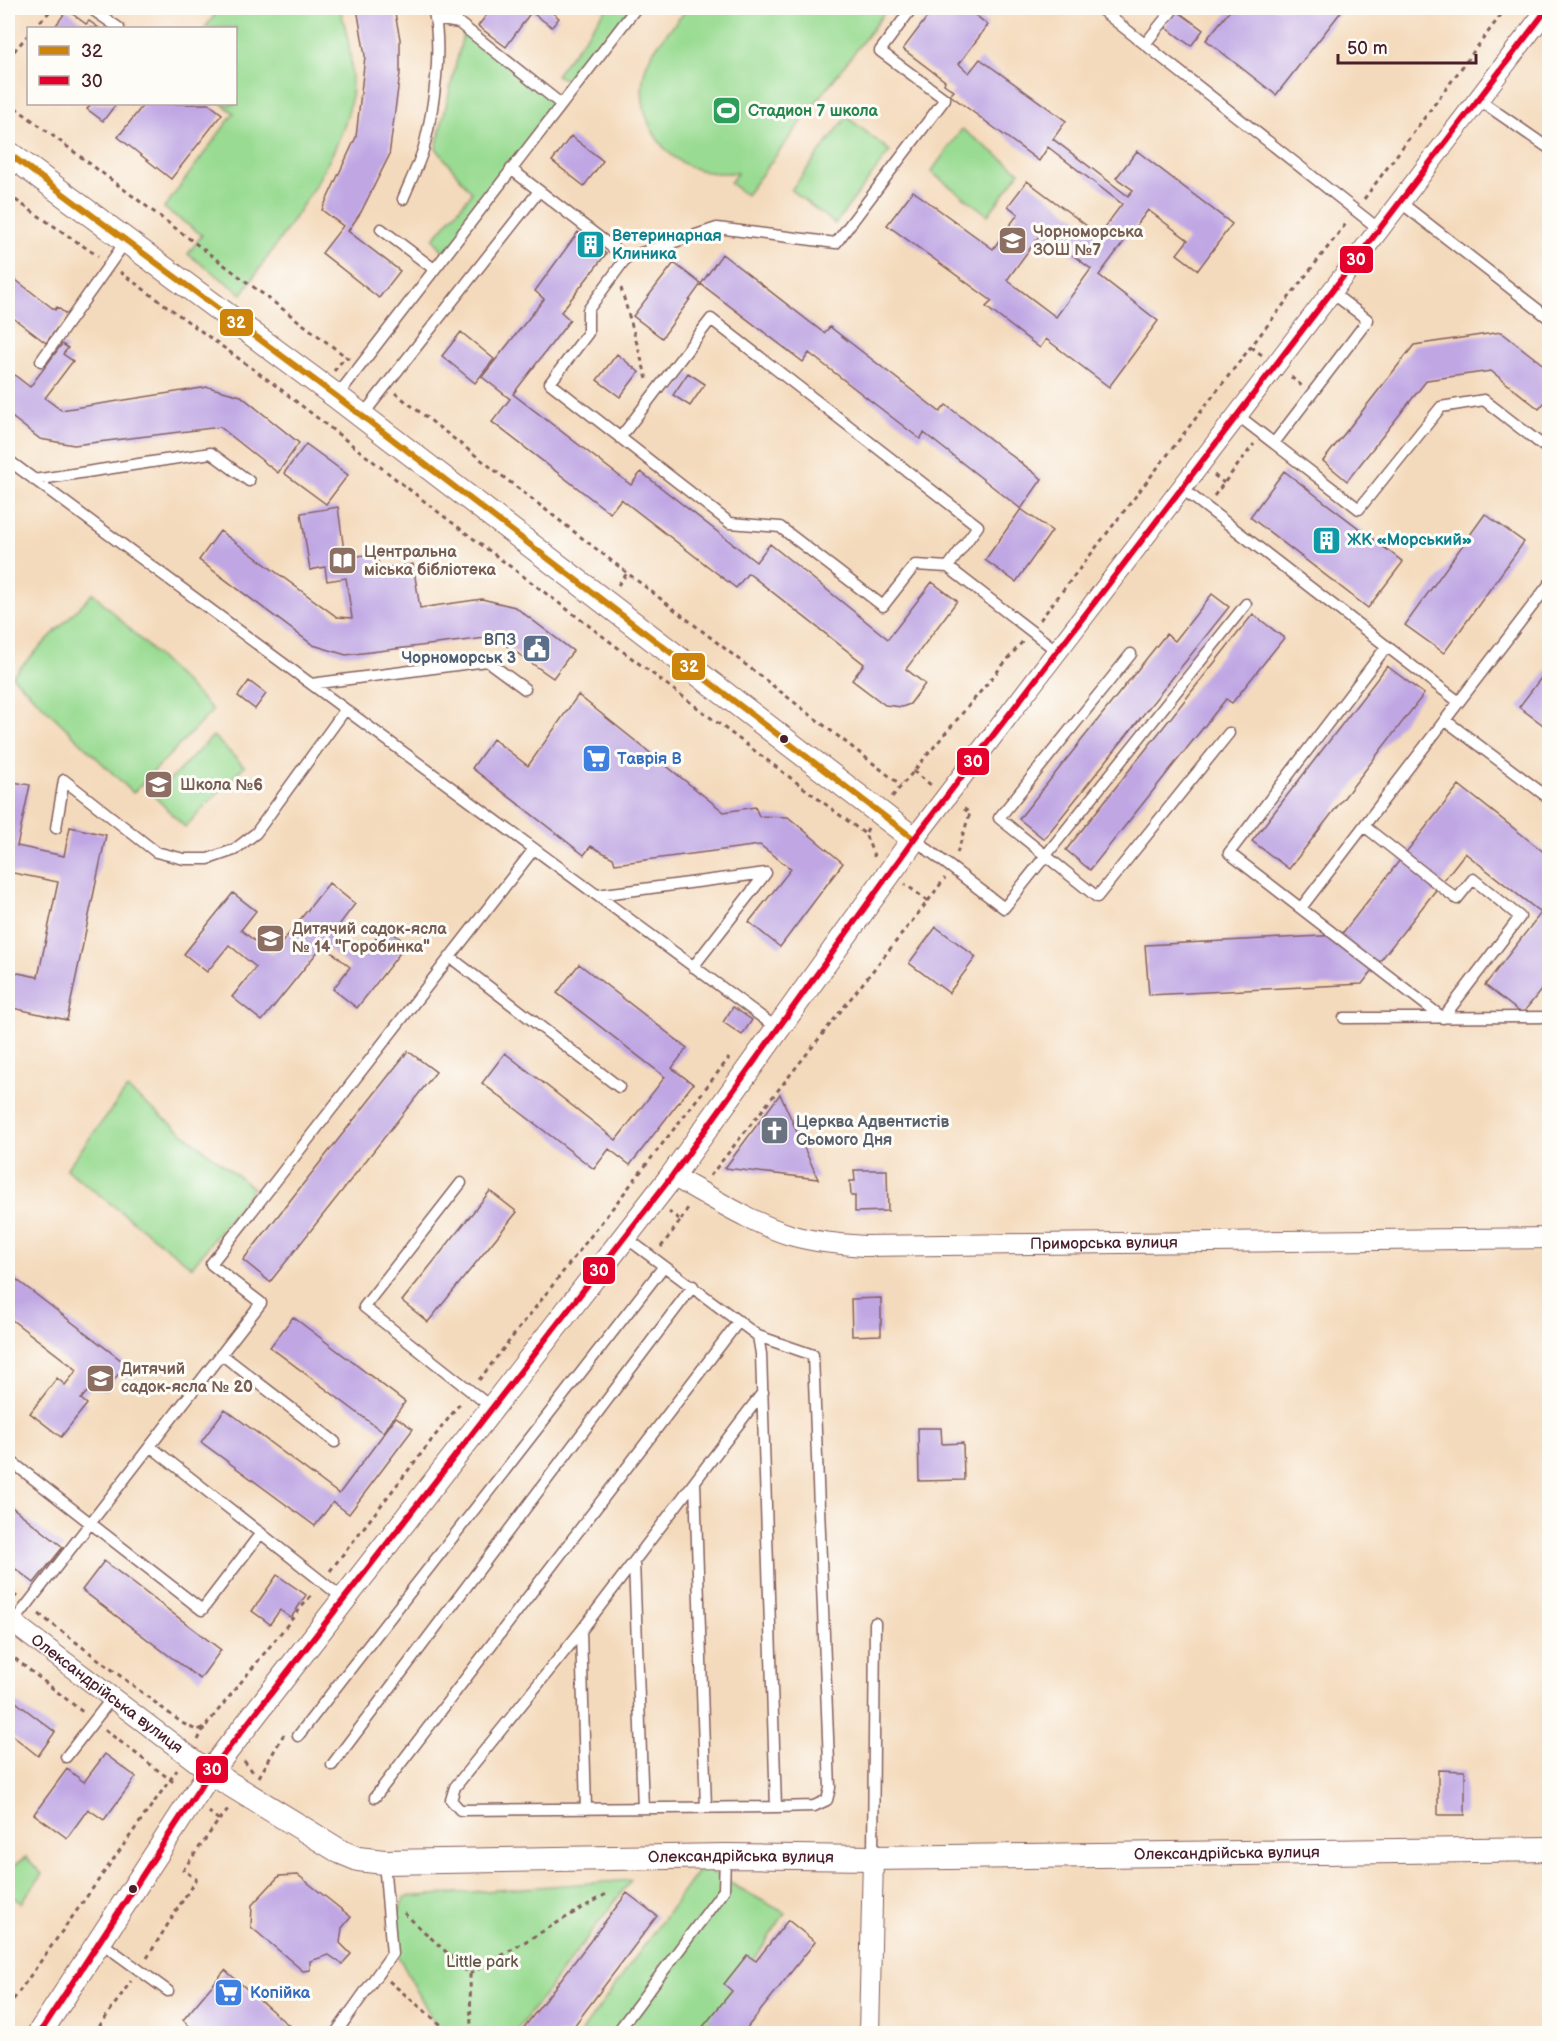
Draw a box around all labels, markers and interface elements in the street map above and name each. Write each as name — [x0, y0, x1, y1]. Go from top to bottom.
legend — [27, 27, 237, 105]
scale bar — [1338, 27, 1476, 65]
text: 50 m — [1347, 38, 1388, 59]
text: 32 — [81, 41, 103, 62]
text: 30 — [81, 71, 103, 92]
sports icon: Стадион 7 школа — [711, 95, 743, 127]
place label: Стадион 7 школа — [748, 102, 879, 121]
place label: Чорноморська ЗОШ №7 — [1033, 223, 1144, 260]
school or university icon: Чорноморська ЗОШ №7 — [996, 225, 1028, 257]
place label: Ветеринарная Клиника — [612, 227, 722, 264]
building icon: Ветеринарная Клиника — [575, 229, 607, 261]
line badge: 30 — [1339, 245, 1374, 274]
text: 30 — [1346, 251, 1366, 270]
line badge: 32 — [219, 308, 254, 337]
text: 32 — [227, 314, 246, 333]
building icon: ЖК «Морський» — [1310, 524, 1342, 556]
place label: ЖК «Морський» — [1347, 531, 1472, 550]
place label: Центральна міська бібліотека — [364, 543, 496, 580]
library icon: Центральна міська бібліотека — [327, 545, 359, 577]
place label: ВПЗ Чорноморськ 3 — [401, 631, 516, 668]
public building icon: ВПЗ Чорноморськ 3 — [521, 633, 553, 665]
line badge: 32 — [671, 652, 706, 681]
text: 32 — [680, 658, 699, 677]
unlabelled marker — [778, 733, 790, 745]
supermarket icon: Таврія В — [580, 743, 612, 775]
line badge: 30 — [956, 747, 990, 776]
place label: Таврія В — [617, 750, 682, 769]
text: 30 — [963, 753, 983, 772]
school or university icon: Школа №6 — [143, 769, 175, 801]
place label: Школа №6 — [180, 776, 263, 795]
place label: Дитячий садок-ясла № 14 "Горобинка" — [292, 920, 447, 957]
school or university icon: Дитячий садок-ясла № 14 "Горобинка" — [255, 922, 287, 954]
place label: Церква Адвентистів Сьомого Дня — [796, 1113, 950, 1150]
church icon: Церква Адвентистів Сьомого Дня — [759, 1115, 791, 1147]
street label: Приморська вулиця — [1030, 1233, 1178, 1254]
line badge: 30 — [582, 1256, 616, 1285]
text: 30 — [589, 1262, 609, 1281]
place label: Дитячий садок-ясла № 20 — [121, 1360, 253, 1397]
school or university icon: Дитячий садок-ясла № 20 — [84, 1362, 116, 1394]
street label: Олександрійська вулиця — [27, 1630, 187, 1758]
line badge: 30 — [195, 1755, 229, 1784]
text: 30 — [202, 1761, 222, 1780]
street label: Олександрійська вулиця — [1134, 1843, 1320, 1864]
street label: Олександрійська вулиця — [648, 1846, 834, 1867]
unlabelled marker — [127, 1883, 139, 1895]
park label: Little park — [446, 1953, 518, 1972]
supermarket icon: Копійка — [213, 1977, 245, 2009]
place label: Копійка — [250, 1984, 311, 2003]

